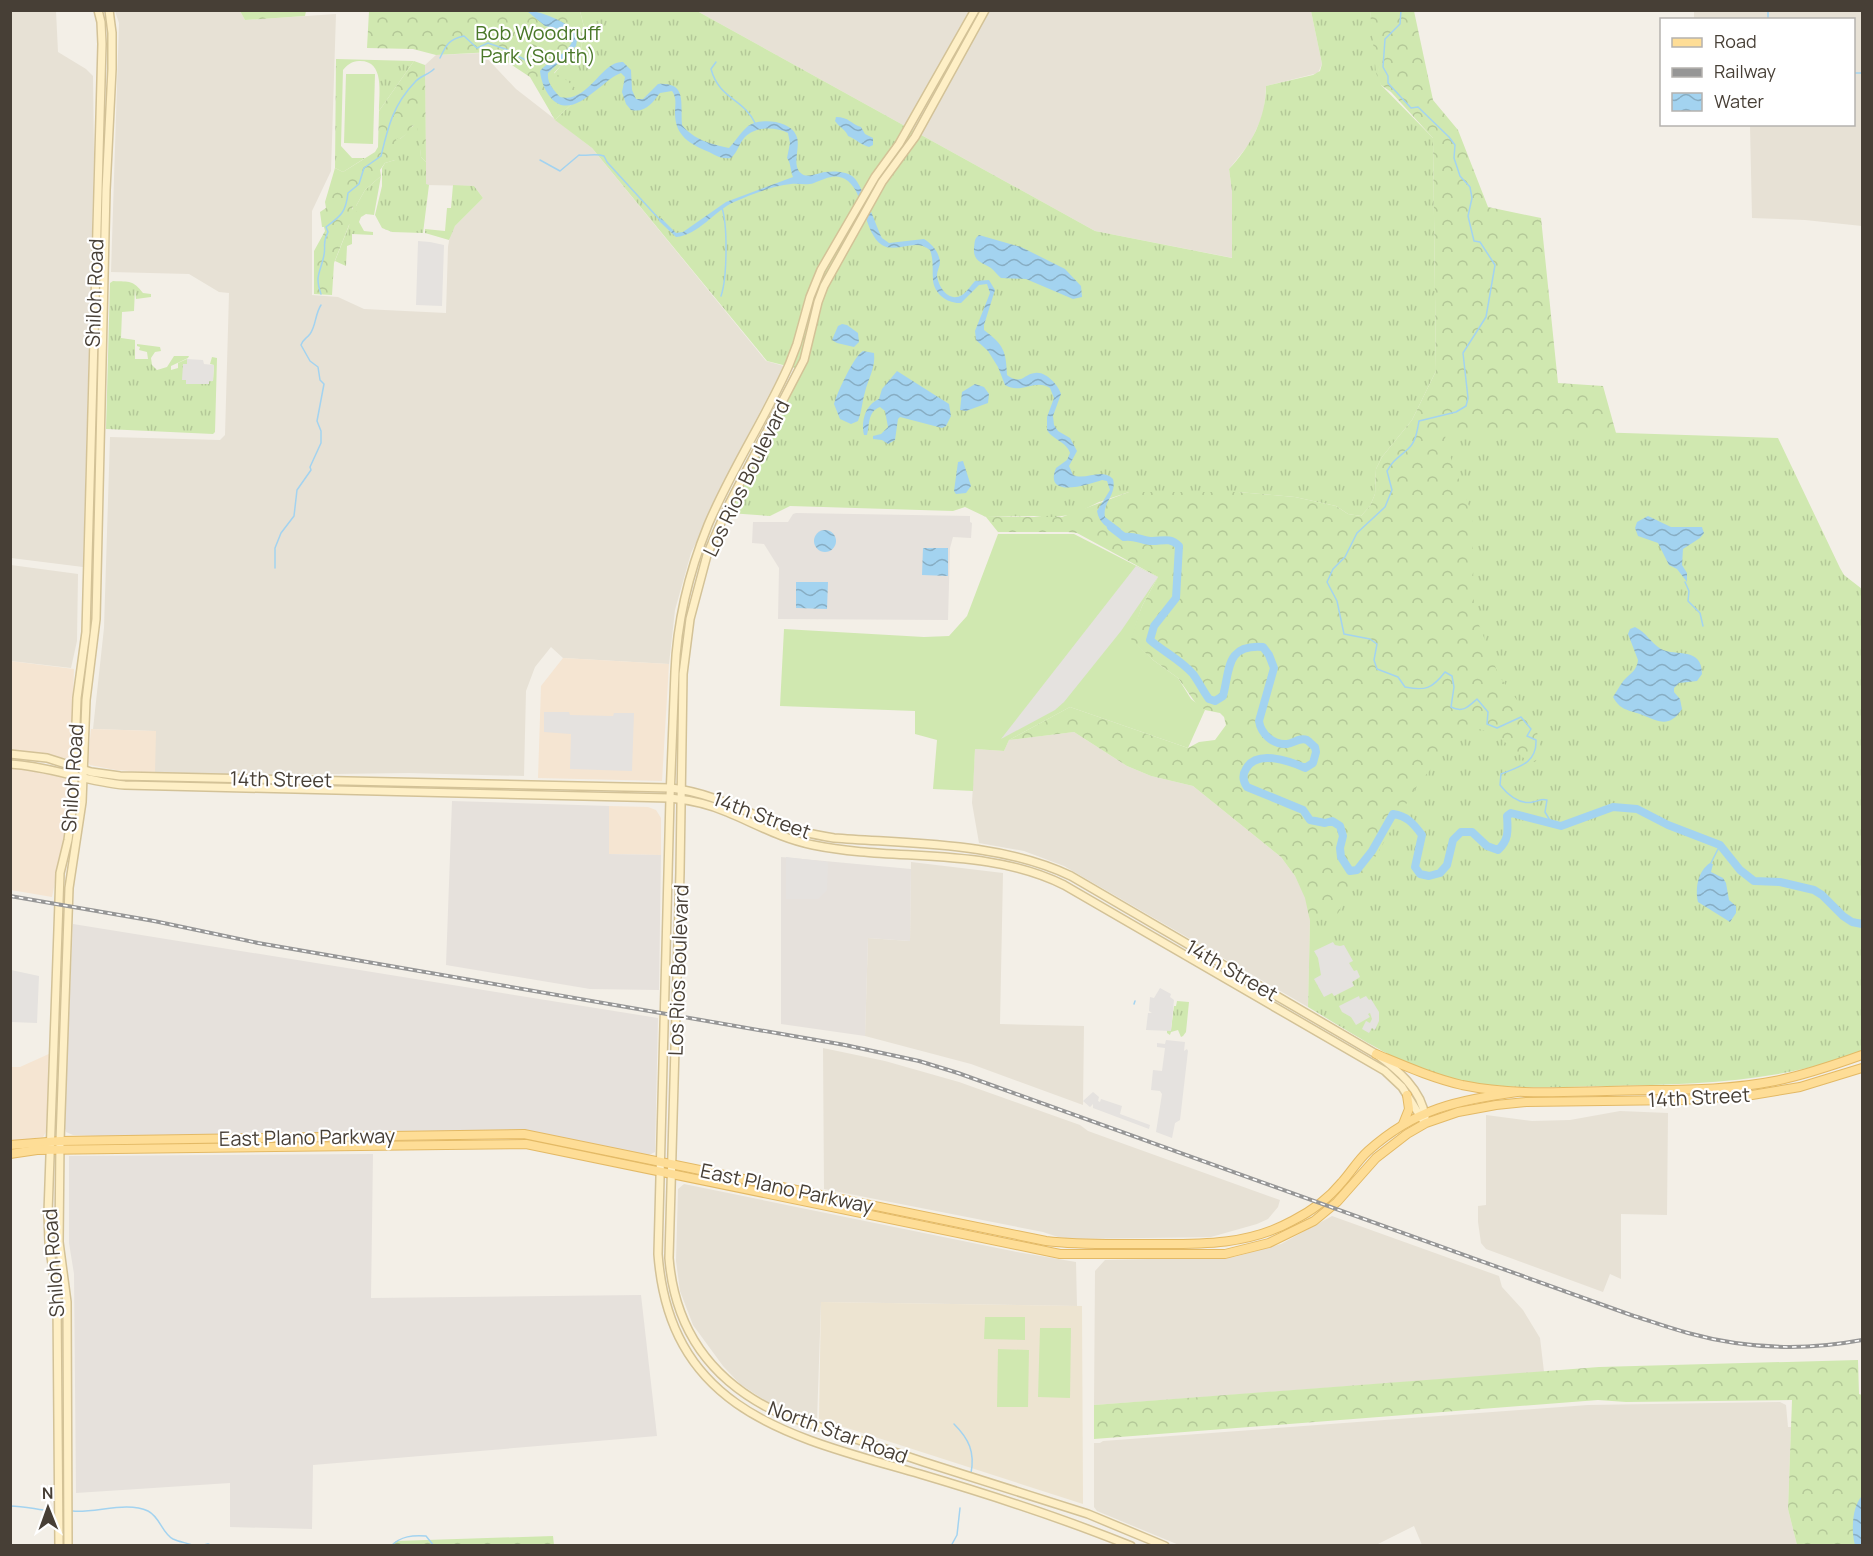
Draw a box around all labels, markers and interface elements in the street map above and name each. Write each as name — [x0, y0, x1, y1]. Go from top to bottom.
legend — [1660, 18, 1855, 126]
park label: Bob Woodruff Park (South) — [475, 19, 601, 69]
text: Road — [1714, 29, 1757, 53]
text: Railway — [1714, 59, 1776, 83]
text: Water — [1714, 89, 1764, 113]
street label: Shiloh Road — [79, 238, 109, 348]
street label: Los Rios Boulevard — [696, 395, 796, 561]
street label: Shiloh Road — [55, 723, 89, 833]
street label: 14th Street — [230, 765, 332, 793]
street label: 14th Street — [709, 785, 815, 845]
street label: Los Rios Boulevard — [662, 884, 694, 1056]
street label: 14th Street — [1181, 933, 1283, 1007]
street label: 14th Street — [1647, 1081, 1751, 1113]
street label: East Plano Parkway — [219, 1122, 396, 1152]
street label: East Plano Parkway — [698, 1156, 876, 1220]
street label: Shiloh Road — [36, 1208, 70, 1318]
street label: North Star Road — [764, 1394, 912, 1470]
north arrow — [18, 1478, 78, 1538]
text: N — [42, 1482, 54, 1504]

